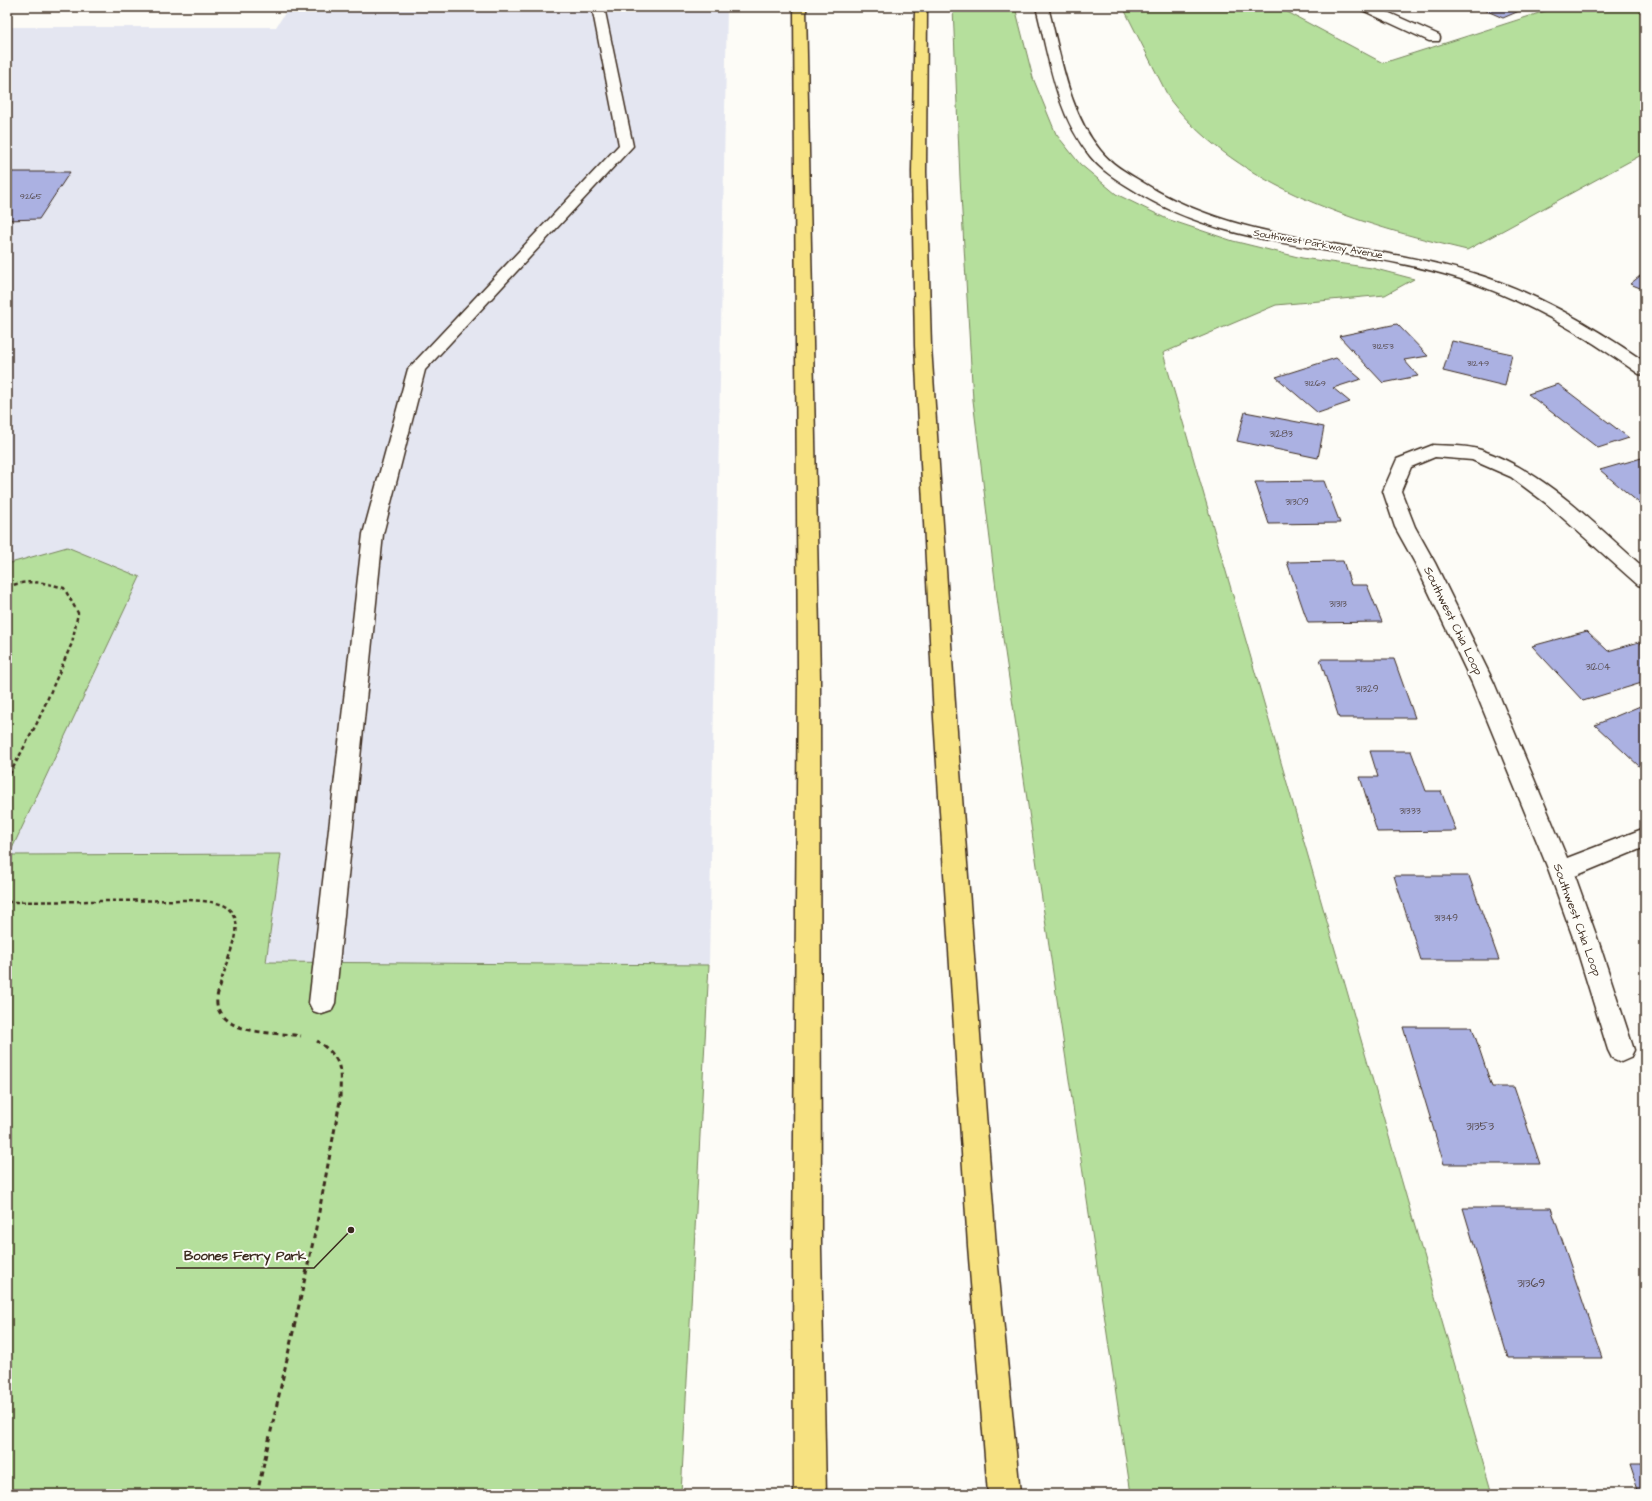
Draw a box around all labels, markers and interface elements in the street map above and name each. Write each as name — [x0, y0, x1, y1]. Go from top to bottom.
house number: 9265 — [20, 190, 43, 203]
street label: Southwest Parkway Avenue — [1252, 226, 1384, 263]
house number: 31253 — [1372, 340, 1394, 353]
house number: 31249 — [1467, 357, 1489, 370]
house number: 31269 — [1304, 377, 1326, 390]
house number: 31283 — [1269, 427, 1293, 441]
house number: 31309 — [1285, 495, 1309, 509]
street label: Southwest Chia Loop — [1419, 564, 1487, 678]
house number: 31313 — [1329, 597, 1347, 611]
house number: 31204 — [1585, 660, 1611, 674]
house number: 31329 — [1356, 682, 1379, 696]
house number: 31333 — [1399, 804, 1421, 818]
street label: Southwest Chia Loop — [1549, 861, 1605, 979]
house number: 31349 — [1434, 911, 1458, 925]
house number: 31353 — [1466, 1118, 1494, 1135]
callout: Boones Ferry Park — [176, 1243, 314, 1268]
text: Boones Ferry Park — [184, 1247, 307, 1266]
house number: 31369 — [1517, 1275, 1545, 1292]

